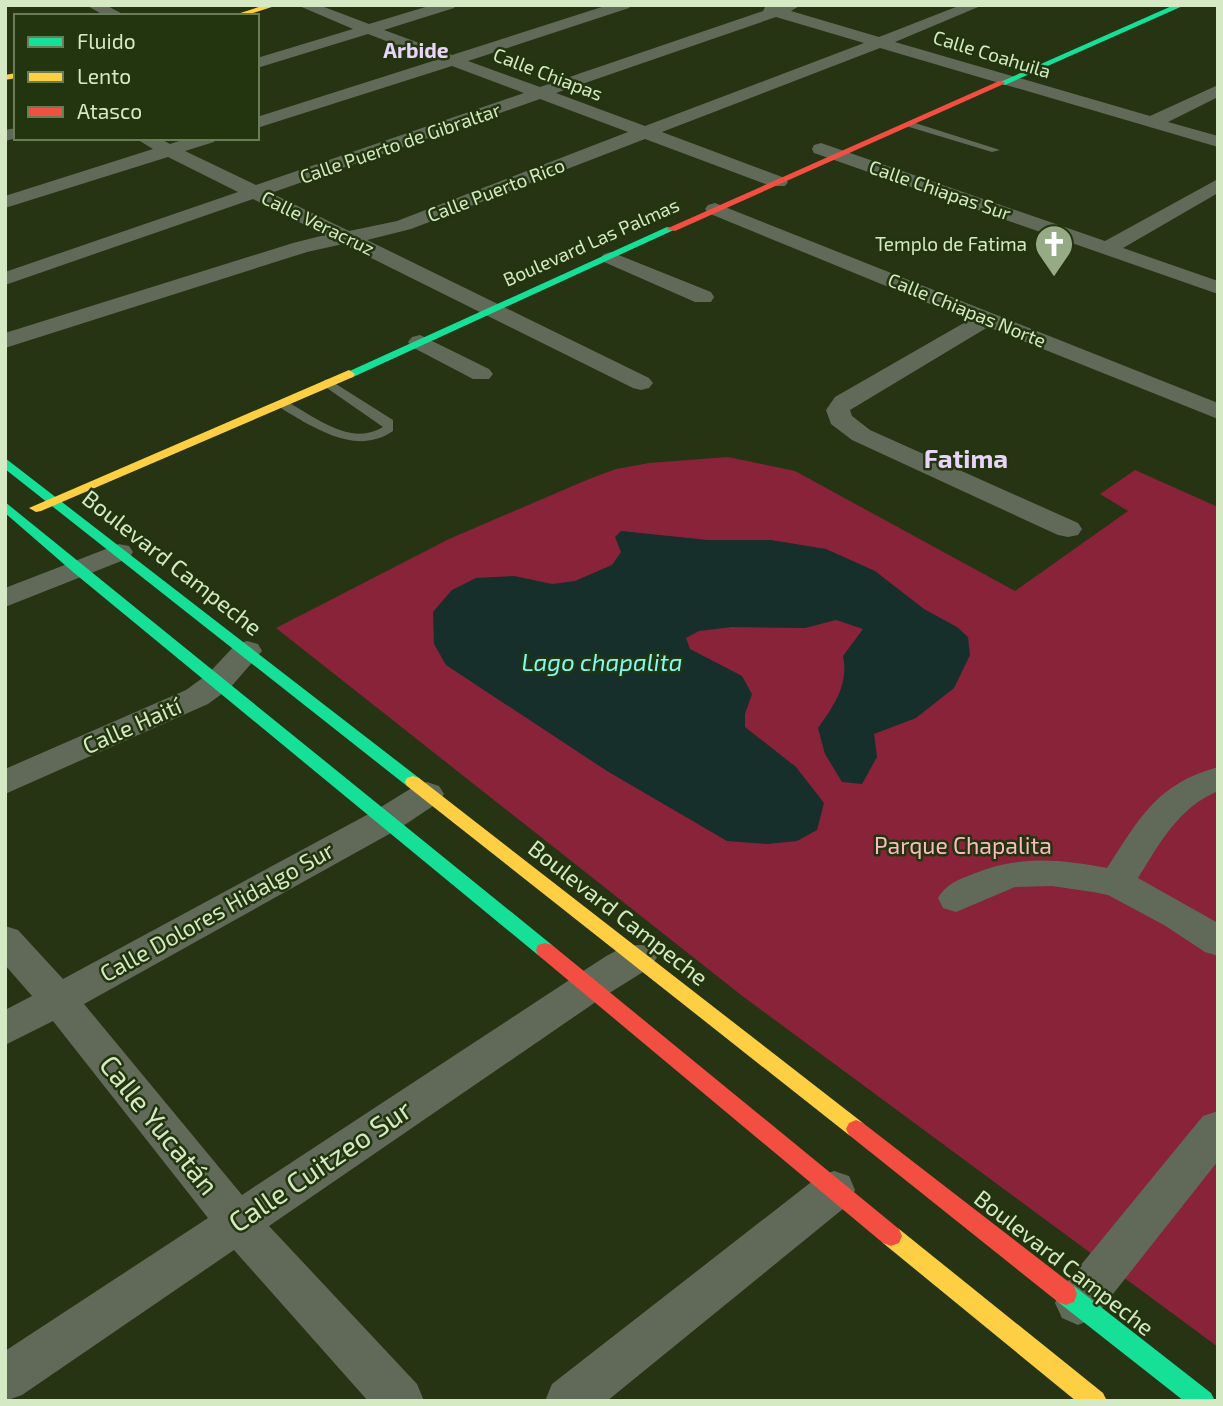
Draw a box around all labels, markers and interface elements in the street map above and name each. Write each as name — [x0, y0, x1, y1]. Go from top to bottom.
legend — [14, 14, 259, 140]
street label: Calle Coahuila — [931, 25, 1054, 82]
text: Fluido — [77, 28, 136, 53]
district label: Arbide — [383, 37, 449, 62]
street label: Calle Chiapas — [490, 42, 606, 105]
text: Lento — [77, 63, 131, 88]
street label: Calle Puerto de Gibraltar — [296, 97, 504, 188]
text: Atasco — [77, 98, 142, 123]
street label: Calle Puerto Rico — [424, 153, 568, 226]
street label: Calle Chiapas Sur — [866, 154, 1014, 225]
street label: Calle Veracruz — [258, 185, 379, 260]
street label: Boulevard Las Palmas — [499, 192, 682, 291]
church icon: Templo de Fatima — [1033, 223, 1075, 278]
place label: Templo de Fatima — [875, 232, 1027, 255]
street label: Calle Chiapas Norte — [885, 267, 1050, 352]
district label: Fatima — [924, 442, 1008, 473]
street label: Boulevard Campeche — [77, 483, 268, 641]
water label: Lago chapalita — [521, 647, 683, 676]
street label: Calle Haití — [78, 690, 186, 759]
park label: Parque Chapalita — [874, 831, 1052, 859]
street label: Boulevard Campeche — [523, 833, 714, 991]
street label: Calle Dolores Hidalgo Sur — [95, 835, 338, 987]
street label: Calle Yucatán — [93, 1048, 227, 1201]
street label: Calle Cuitzeo Sur — [222, 1091, 417, 1239]
street label: Boulevard Campeche — [969, 1183, 1160, 1341]

